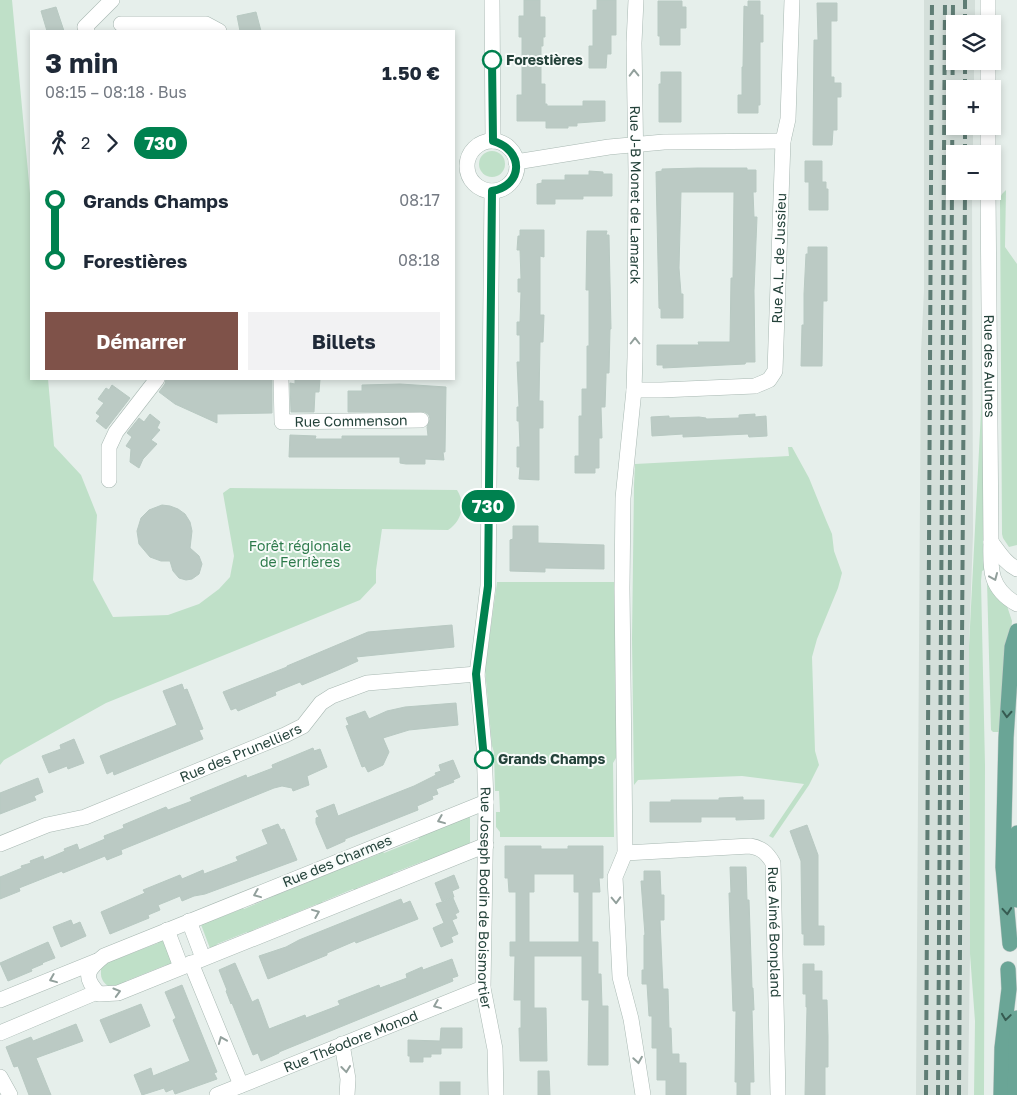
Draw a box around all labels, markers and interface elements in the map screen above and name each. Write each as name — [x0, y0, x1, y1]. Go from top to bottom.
map controls — [946, 15, 1001, 200]
button: layers — [946, 15, 1001, 70]
text: 3 min — [45, 46, 118, 79]
marker: Forestières — [482, 50, 502, 70]
place label: Forestières — [506, 51, 583, 68]
text: 1.50 € — [382, 61, 440, 84]
one-way arrow — [629, 69, 639, 77]
button: + — [946, 80, 1001, 135]
text: 08:15 – 08:18 · Bus — [45, 82, 187, 102]
street label: Rue J-B Monet de Lamarck — [627, 105, 645, 285]
icon: walk — [45, 129, 73, 157]
icon: forward — [98, 129, 126, 157]
text: 730 — [144, 132, 177, 154]
text: 2 — [81, 133, 90, 153]
button: − — [946, 145, 1001, 200]
text: Grands Champs — [83, 189, 229, 212]
text: 08:17 — [399, 190, 440, 210]
street label: Rue A.L. de Jussieu — [768, 193, 789, 324]
text: Forestières — [83, 249, 187, 272]
text: 08:18 — [398, 250, 440, 270]
button: Démarrer — [45, 312, 238, 370]
button: Billets — [248, 312, 440, 370]
street label: Rue des Aulnes — [981, 314, 999, 418]
one-way arrow — [630, 337, 640, 344]
street label: Rue Commenson — [294, 411, 408, 430]
line badge: 730 — [459, 490, 517, 522]
text: 730 — [472, 495, 504, 517]
park label: Forêt régionale de Ferrières — [249, 537, 351, 570]
one-way arrow — [988, 573, 998, 581]
one-way arrow — [1002, 710, 1013, 718]
street label: Rue des Prunelliers — [177, 719, 304, 785]
marker: Grands Champs — [474, 749, 494, 769]
place label: Grands Champs — [498, 750, 605, 767]
street label: Rue Joseph Bodin de Boismortier — [475, 786, 496, 1011]
one-way arrow — [437, 814, 446, 824]
street label: Rue des Charmes — [280, 831, 394, 890]
street label: Rue Aimé Bonpland — [765, 866, 785, 998]
one-way arrow — [254, 888, 262, 898]
one-way arrow — [611, 896, 621, 904]
one-way arrow — [1001, 907, 1012, 915]
one-way arrow — [311, 908, 320, 919]
one-way arrow — [49, 973, 58, 983]
one-way arrow — [112, 988, 120, 998]
one-way arrow — [434, 999, 442, 1009]
street label: Rue Théodore Monod — [281, 1006, 420, 1075]
one-way arrow — [1001, 1013, 1011, 1021]
one-way arrow — [218, 1036, 229, 1045]
one-way arrow — [632, 1056, 642, 1064]
one-way arrow — [340, 1066, 351, 1074]

